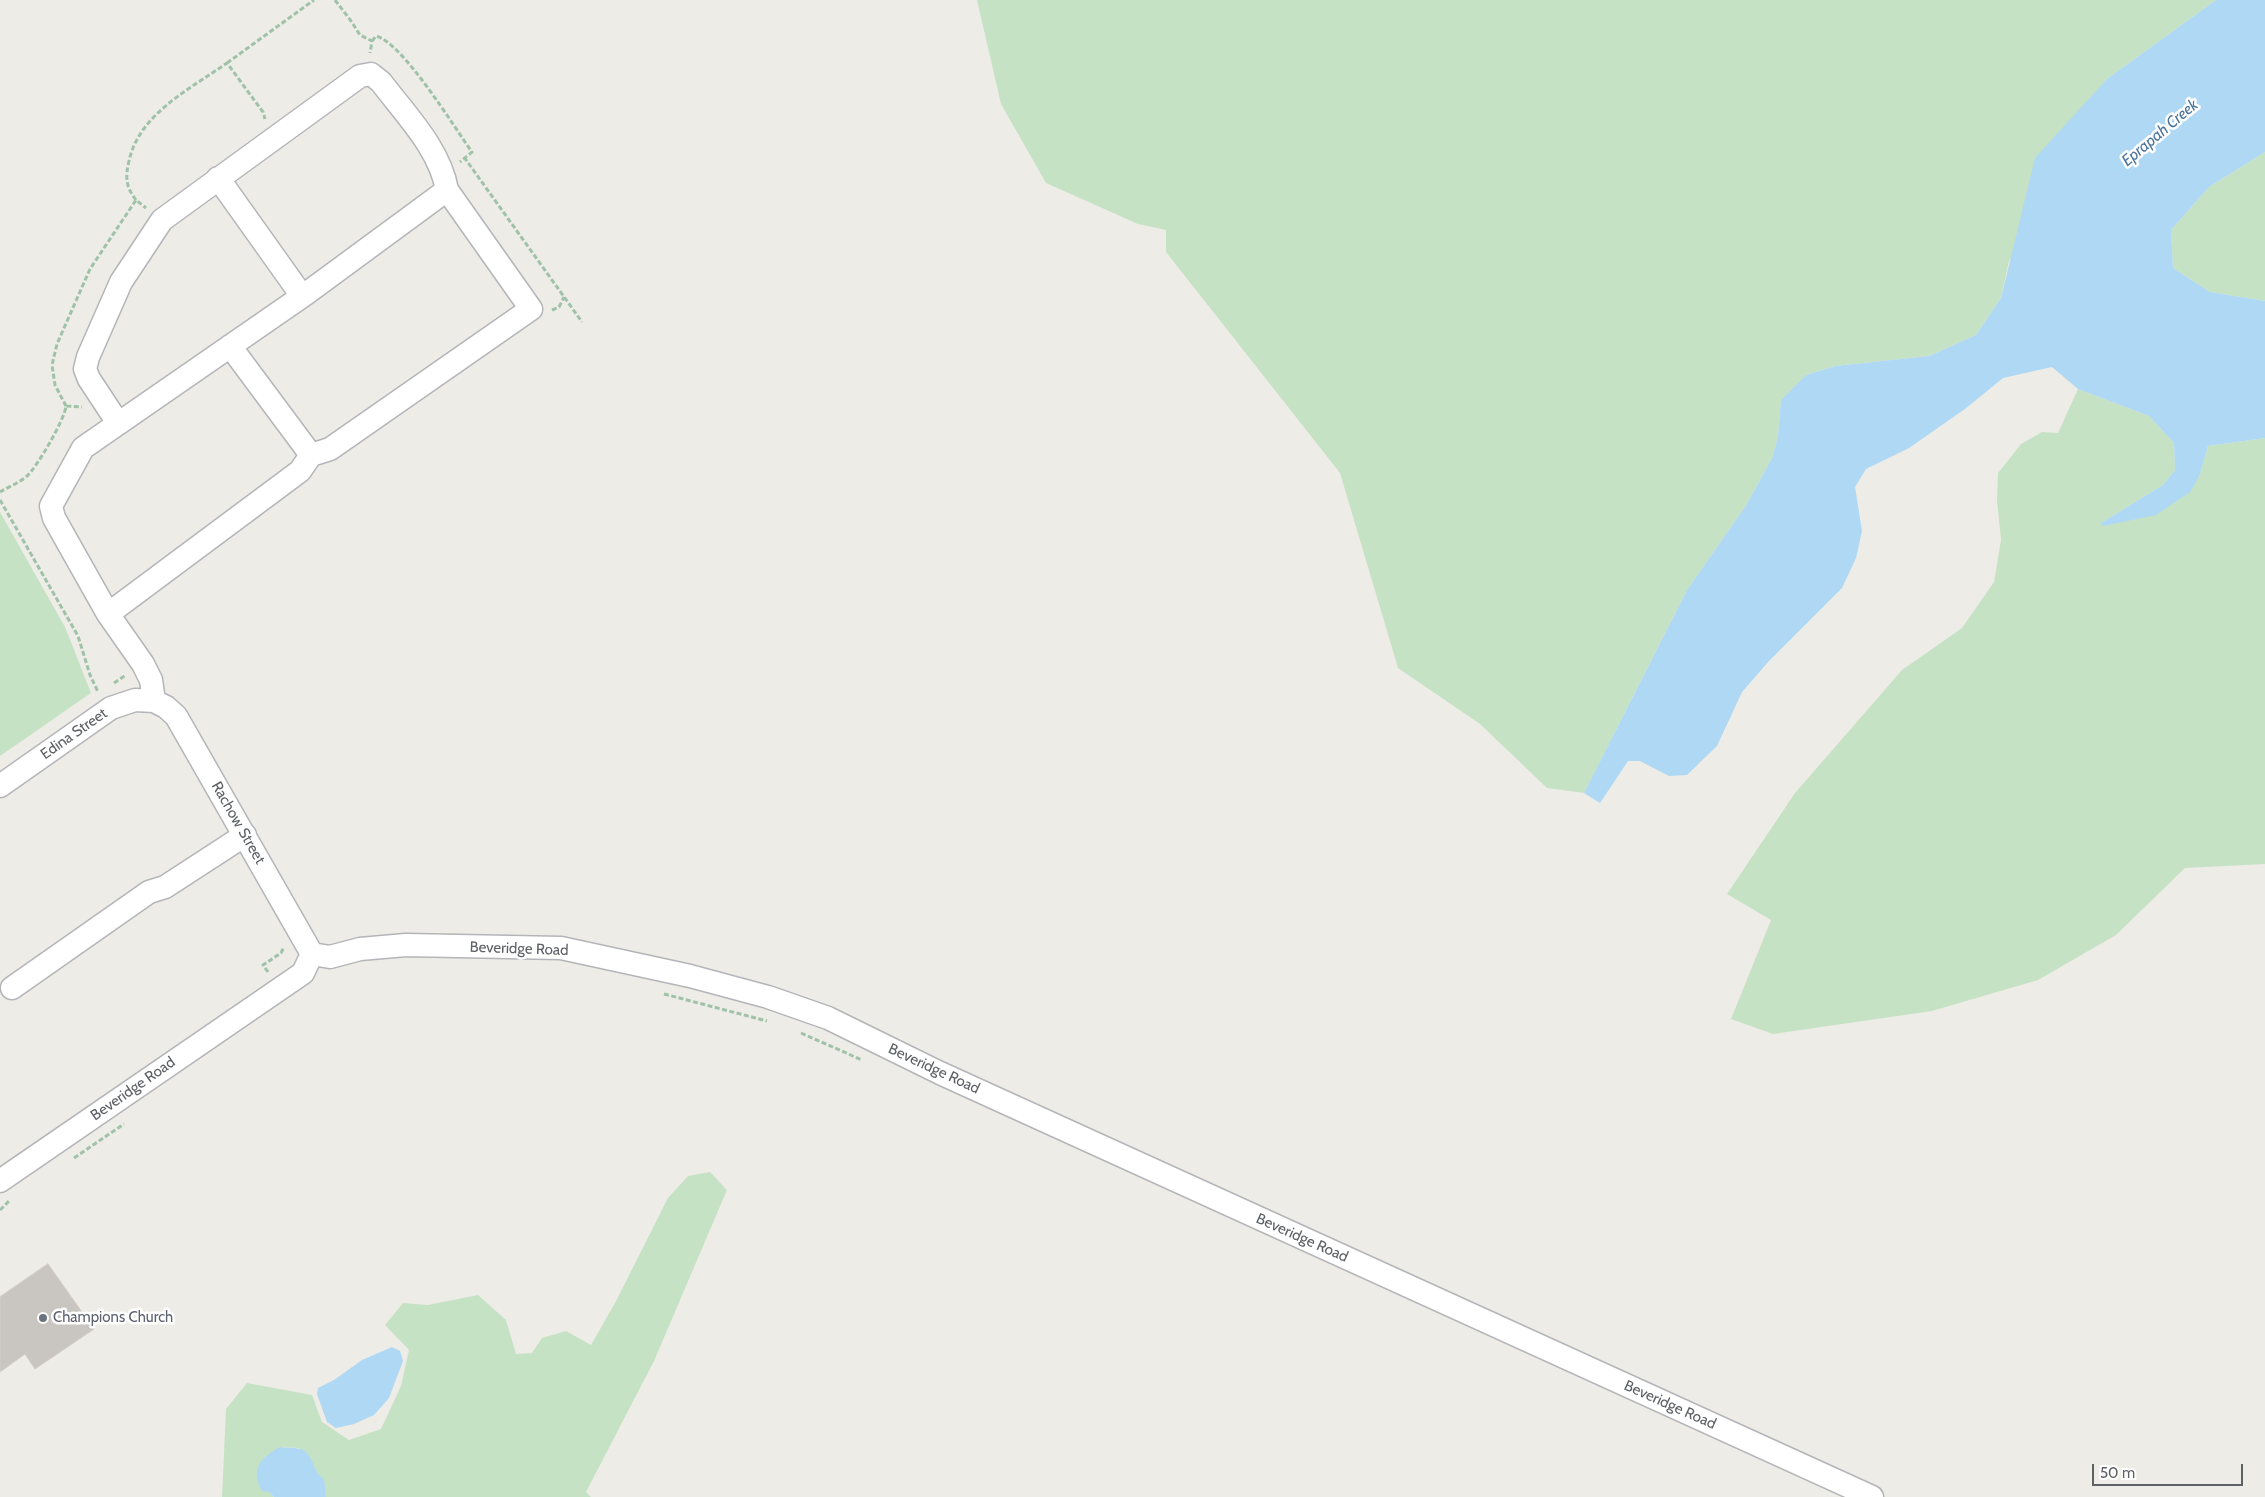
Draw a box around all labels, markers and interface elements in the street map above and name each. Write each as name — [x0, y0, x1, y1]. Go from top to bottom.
water label: Eprapah Creek — [2118, 96, 2202, 170]
street label: Edina Street — [37, 705, 111, 763]
street label: Rachow Street — [207, 779, 269, 867]
street label: Beveridge Road — [469, 938, 569, 960]
street label: Beveridge Road — [885, 1040, 983, 1098]
street label: Beveridge Road — [87, 1053, 179, 1125]
street label: Beveridge Road — [1253, 1210, 1351, 1266]
place label: Champions Church — [53, 1309, 173, 1327]
marker: Champions Church — [37, 1312, 49, 1324]
street label: Beveridge Road — [1621, 1377, 1719, 1433]
scale bar — [2095, 1454, 2246, 1486]
text: 50 m — [2100, 1464, 2135, 1482]

